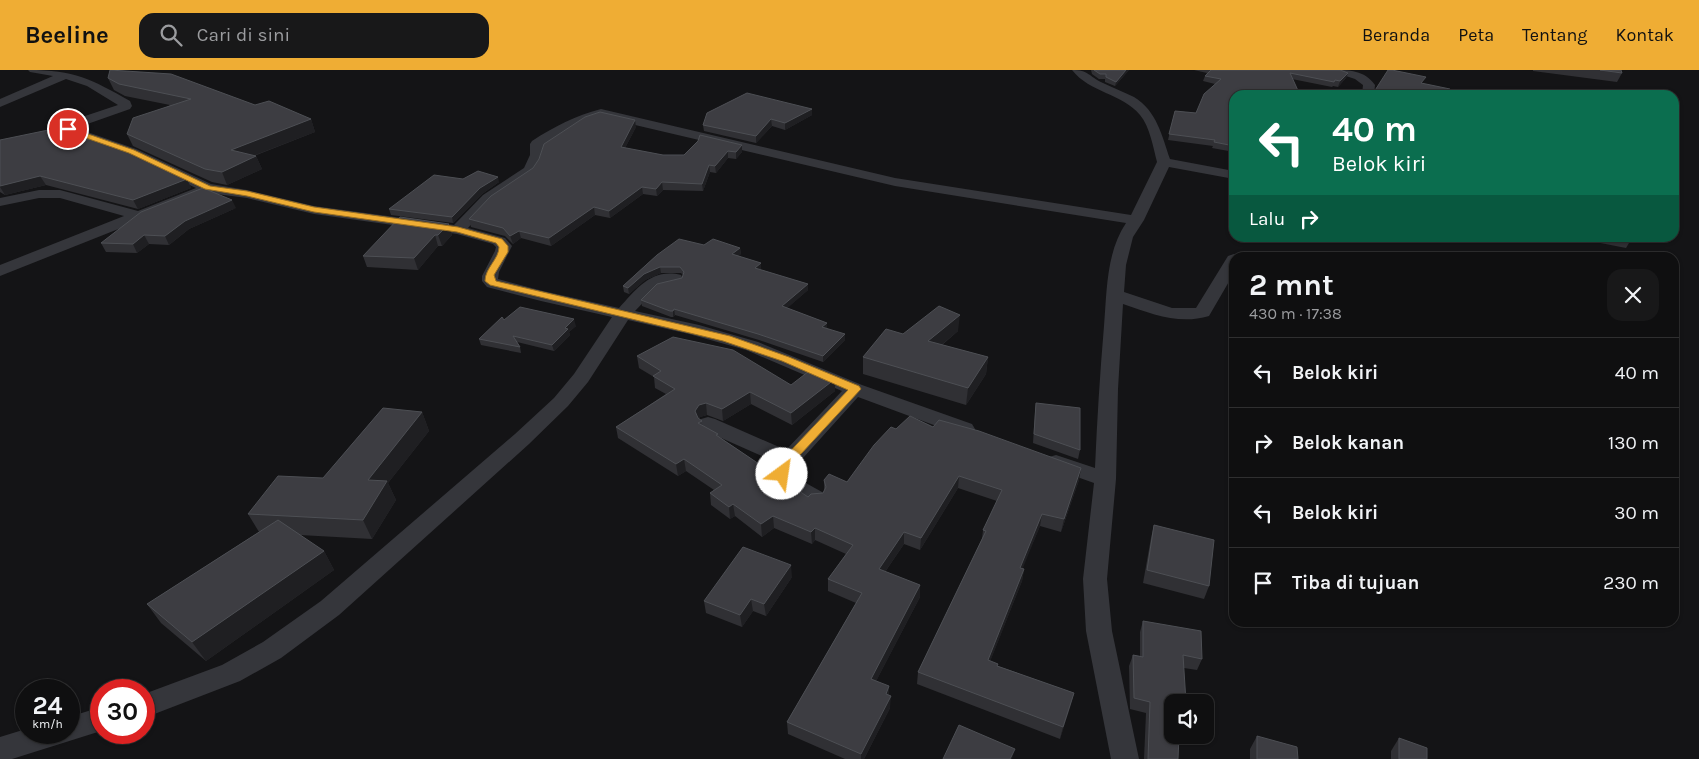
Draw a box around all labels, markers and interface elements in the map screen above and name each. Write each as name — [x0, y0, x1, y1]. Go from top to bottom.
search box — [139, 13, 489, 58]
text: Beeline — [25, 21, 109, 49]
icon: search — [157, 21, 185, 49]
text: Cari di sini — [197, 24, 290, 46]
text: Beranda — [1362, 24, 1430, 46]
text: Peta — [1458, 24, 1494, 46]
text: Tentang — [1522, 24, 1588, 46]
text: Kontak — [1616, 24, 1674, 46]
pin — [47, 108, 89, 150]
text: 40 m — [1332, 109, 1417, 150]
icon: left — [1249, 110, 1314, 175]
icon: arrive — [54, 115, 82, 143]
text: Belok kiri — [1332, 151, 1426, 177]
icon: right — [1295, 205, 1323, 233]
text: Lalu — [1249, 208, 1285, 230]
text: 2 mnt — [1249, 267, 1334, 303]
button: close — [1607, 269, 1659, 321]
text: 430 m · 17:38 — [1249, 304, 1342, 323]
icon: left — [1249, 359, 1277, 387]
text: Belok kiri — [1292, 362, 1378, 384]
text: 40 m — [1615, 362, 1659, 384]
icon: right — [1249, 429, 1277, 457]
text: Belok kanan — [1292, 432, 1404, 454]
text: 130 m — [1608, 432, 1659, 454]
position arrow — [755, 447, 807, 499]
icon: left — [1249, 499, 1277, 527]
text: Belok kiri — [1292, 502, 1378, 524]
text: 30 m — [1614, 502, 1659, 524]
icon: arrive — [1249, 569, 1277, 597]
text: Tiba di tujuan — [1292, 572, 1419, 594]
text: 230 m — [1603, 572, 1659, 594]
speed limit sign: 30 — [90, 679, 155, 744]
text: 24 — [32, 691, 63, 720]
map controls — [1164, 694, 1214, 744]
button: sound — [1164, 694, 1214, 744]
text: km/h — [32, 717, 63, 731]

